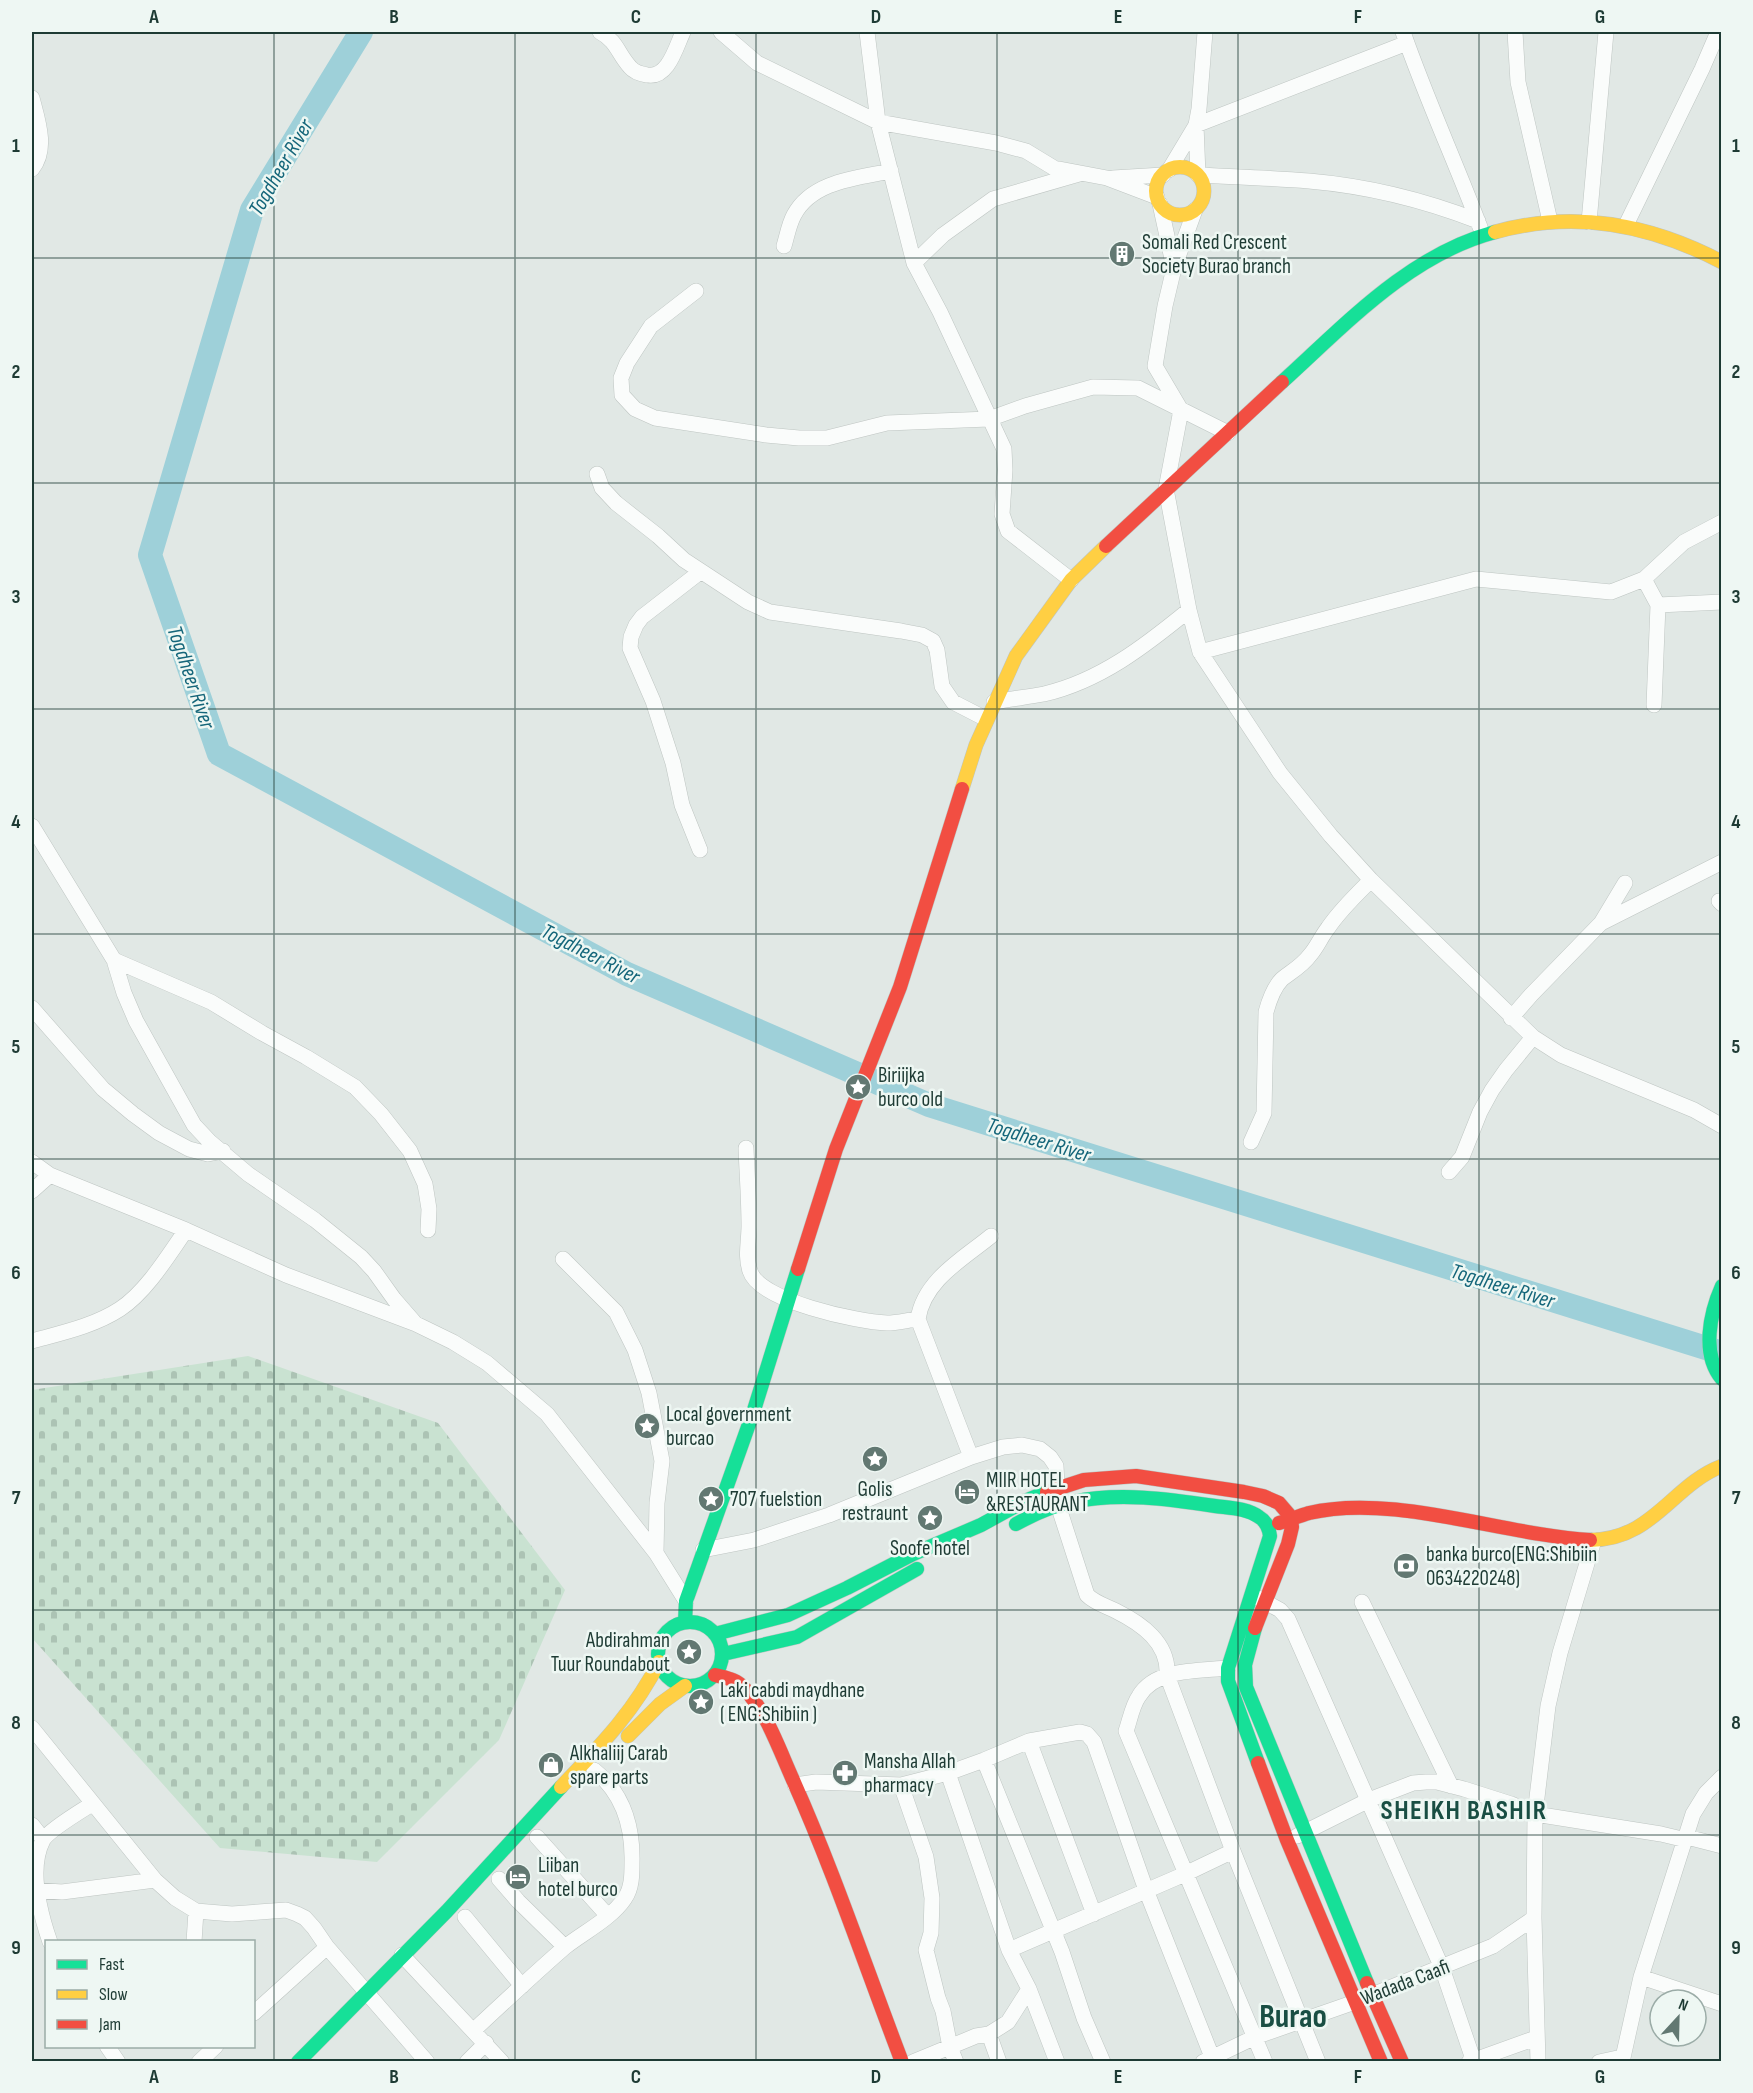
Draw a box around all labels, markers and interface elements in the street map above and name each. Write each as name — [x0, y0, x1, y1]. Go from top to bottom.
text: A — [148, 5, 159, 29]
text: B — [389, 5, 399, 29]
text: C — [631, 5, 641, 29]
text: D — [871, 5, 881, 29]
text: E — [1114, 5, 1122, 29]
text: F — [1354, 5, 1362, 29]
text: G — [1595, 5, 1605, 29]
water label: Togdheer River — [243, 114, 320, 221]
text: 1 — [12, 134, 20, 158]
text: 1 — [1732, 134, 1740, 158]
place label: Somali Red Crescent Society Burao branch — [1142, 230, 1291, 279]
building icon: Somali Red Crescent Society Burao branch — [1107, 239, 1137, 269]
text: 2 — [12, 360, 20, 384]
text: 2 — [1732, 360, 1740, 384]
text: 3 — [12, 585, 21, 609]
text: 3 — [1732, 585, 1741, 609]
water label: Togdheer River — [160, 623, 221, 733]
text: 4 — [11, 810, 21, 834]
text: 4 — [1731, 810, 1741, 834]
water label: Togdheer River — [537, 918, 645, 991]
text: 5 — [12, 1035, 21, 1059]
text: 5 — [1732, 1035, 1741, 1059]
place label: Biriijka burco old — [878, 1063, 943, 1112]
place icon: Biriijka burco old — [843, 1072, 873, 1102]
water label: Togdheer River — [983, 1112, 1094, 1169]
water label: Togdheer River — [1447, 1258, 1558, 1315]
text: 6 — [11, 1261, 21, 1285]
text: 6 — [1731, 1261, 1741, 1285]
place label: Local government burcao — [666, 1402, 791, 1451]
place icon: Local government burcao — [632, 1411, 662, 1441]
place icon: Golis restraunt — [860, 1444, 890, 1474]
place label: MIIR HOTEL &RESTAURANT — [986, 1468, 1089, 1517]
place label: Golis restraunt — [842, 1477, 908, 1526]
hotel icon: MIIR HOTEL &RESTAURANT — [952, 1477, 982, 1507]
place icon: 707 fuelstion — [696, 1484, 726, 1514]
text: 7 — [12, 1486, 21, 1510]
text: 7 — [1732, 1486, 1741, 1510]
place label: 707 fuelstion — [730, 1487, 822, 1512]
place icon: Soofe hotel — [915, 1503, 945, 1533]
place label: Soofe hotel — [890, 1536, 970, 1561]
place label: banka burco(ENG:Shibiin 0634220248) — [1426, 1542, 1597, 1591]
bank icon: banka burco(ENG:Shibiin 0634220248) — [1391, 1551, 1421, 1581]
place label: Abdirahman Tuur Roundabout — [551, 1628, 670, 1677]
place icon: Abdirahman Tuur Roundabout — [674, 1637, 704, 1667]
place label: Laki cabdi maydhane ( ENG:Shibiin ) — [720, 1678, 865, 1727]
place icon: Laki cabdi maydhane ( ENG:Shibiin ) — [686, 1687, 716, 1717]
text: 8 — [11, 1711, 21, 1735]
text: 8 — [1731, 1711, 1741, 1735]
place label: Alkhaliij Carab spare parts — [569, 1741, 668, 1790]
place label: Mansha Allah pharmacy — [864, 1749, 956, 1798]
shop icon: Alkhaliij Carab spare parts — [536, 1750, 566, 1780]
pharmacy icon: Mansha Allah pharmacy — [830, 1758, 860, 1788]
district label: SHEIKH BASHIR — [1380, 1795, 1548, 1827]
place label: Liiban hotel burco — [538, 1853, 618, 1902]
hotel icon: Liiban hotel burco — [503, 1862, 533, 1892]
text: 9 — [11, 1936, 21, 1960]
text: 9 — [1731, 1936, 1741, 1960]
legend — [45, 1940, 255, 2048]
text: Fast — [99, 1954, 125, 1975]
street label: Wadada Caafi — [1357, 1954, 1453, 2011]
text: Slow — [99, 1984, 128, 2005]
north arrow — [1648, 1988, 1708, 2048]
text: N — [1676, 1995, 1691, 2016]
district label: Burao — [1259, 1997, 1327, 2037]
text: Jam — [98, 2014, 121, 2035]
text: A — [148, 2065, 159, 2089]
text: B — [389, 2065, 399, 2089]
text: C — [631, 2065, 641, 2089]
text: D — [871, 2065, 881, 2089]
text: E — [1114, 2065, 1122, 2089]
text: F — [1354, 2065, 1362, 2089]
text: G — [1595, 2065, 1605, 2089]

